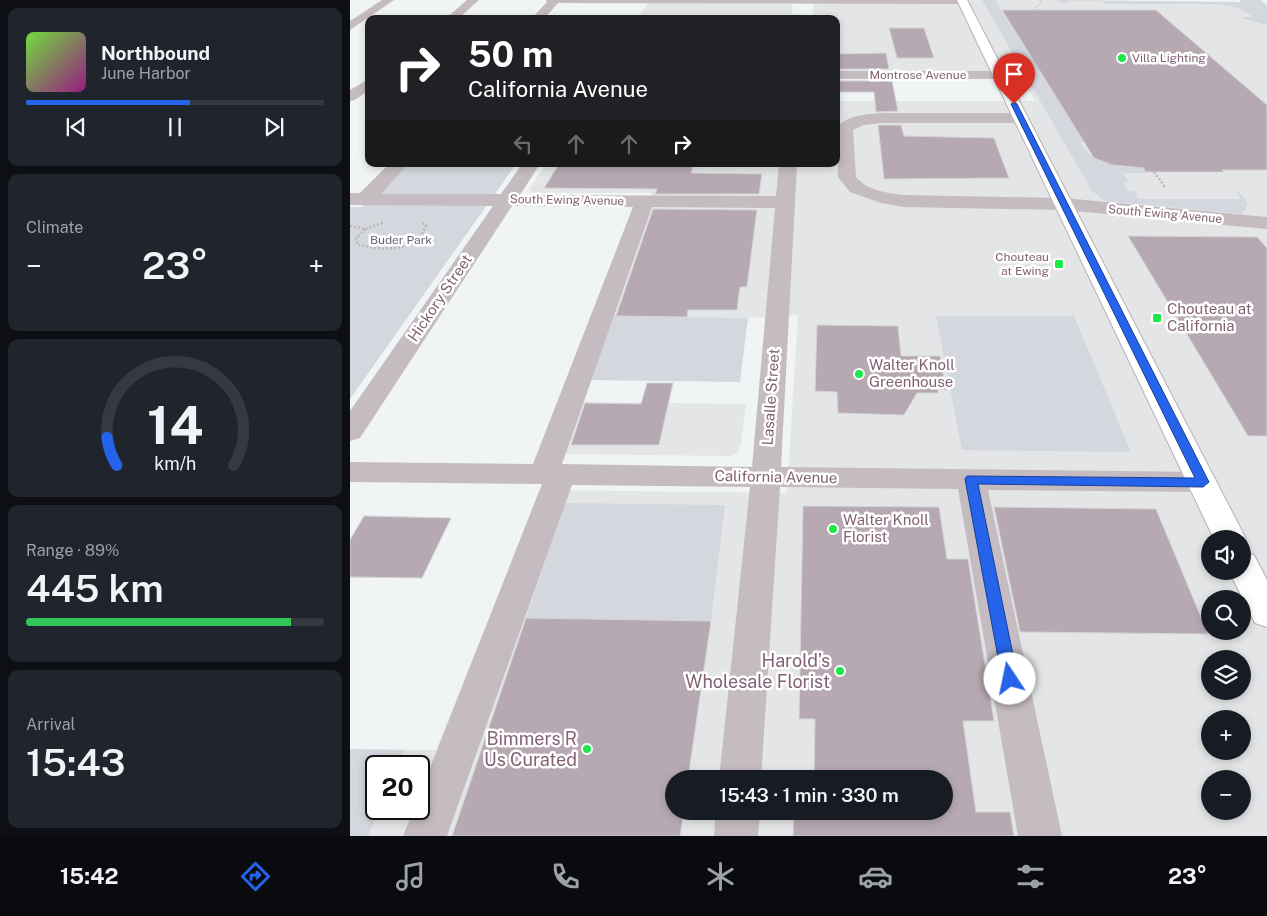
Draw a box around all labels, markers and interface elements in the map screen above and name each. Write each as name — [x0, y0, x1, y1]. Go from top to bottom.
text: 50 m — [468, 34, 553, 75]
icon: right — [385, 35, 450, 100]
text: Northbound — [101, 42, 210, 64]
place label: Villa Lighting — [1132, 51, 1206, 65]
marker: Villa Lighting — [1116, 52, 1128, 64]
pin — [993, 53, 1035, 104]
icon: arrive — [1000, 60, 1028, 88]
text: June Harbor — [101, 64, 191, 83]
street label: Montrose Avenue — [870, 68, 967, 82]
text: California Avenue — [468, 76, 648, 102]
icon: previous — [62, 113, 90, 141]
icon: pause — [161, 113, 189, 141]
icon: next — [260, 113, 288, 141]
icon: left — [509, 130, 537, 158]
icon: ahead — [562, 130, 590, 158]
icon: ahead — [615, 130, 643, 158]
icon: right — [668, 130, 696, 158]
street label: South Ewing Avenue — [510, 192, 625, 208]
street label: South Ewing Avenue — [1107, 202, 1223, 226]
text: Climate — [26, 218, 83, 237]
park label: Buder Park — [370, 233, 432, 247]
text: 23° — [142, 243, 208, 288]
text: − — [26, 249, 42, 282]
text: + — [308, 249, 324, 282]
place label: Chouteau at Ewing — [995, 250, 1049, 278]
street label: Hickory Street — [404, 251, 475, 344]
marker: Chouteau at Ewing — [1053, 258, 1065, 270]
place label: Chouteau at California — [1167, 300, 1252, 334]
marker: Chouteau at California — [1151, 312, 1163, 324]
street label: Lasalle Street — [759, 348, 782, 446]
place label: Walter Knoll Greenhouse — [869, 356, 955, 390]
marker: Walter Knoll Greenhouse — [853, 368, 865, 380]
text: 14 — [147, 395, 203, 456]
text: km/h — [154, 453, 196, 474]
street label: California Avenue — [715, 467, 838, 486]
place label: Walter Knoll Florist — [843, 511, 929, 545]
marker: Walter Knoll Florist — [827, 523, 839, 535]
map controls — [1201, 530, 1251, 820]
button: sound — [1201, 530, 1251, 580]
text: Range · 89% — [26, 541, 119, 560]
text: 445 km — [26, 566, 164, 611]
button: search — [1201, 590, 1251, 640]
place label: Harold's Wholesale Florist — [685, 650, 830, 692]
button: layers — [1201, 650, 1251, 700]
position arrow — [983, 652, 1035, 704]
marker: Harold's Wholesale Florist — [834, 665, 846, 677]
button: + — [1201, 710, 1251, 760]
text: Arrival — [26, 715, 75, 734]
place label: Bimmers R Us Curated — [484, 728, 577, 770]
text: 15:43 — [26, 740, 125, 785]
marker: Bimmers R Us Curated — [581, 743, 593, 755]
speed limit sign: 20 — [365, 755, 430, 820]
button: − — [1201, 770, 1251, 820]
text: 15:43 · 1 min · 330 m — [719, 784, 899, 806]
icon: directions — [238, 859, 273, 894]
icon: music — [393, 859, 428, 894]
icon: phone — [548, 859, 583, 894]
icon: climate — [703, 859, 738, 894]
icon: car — [858, 859, 893, 894]
icon: filters — [1013, 859, 1048, 894]
text: 15:42 — [60, 863, 118, 889]
text: 23° — [1168, 863, 1207, 889]

